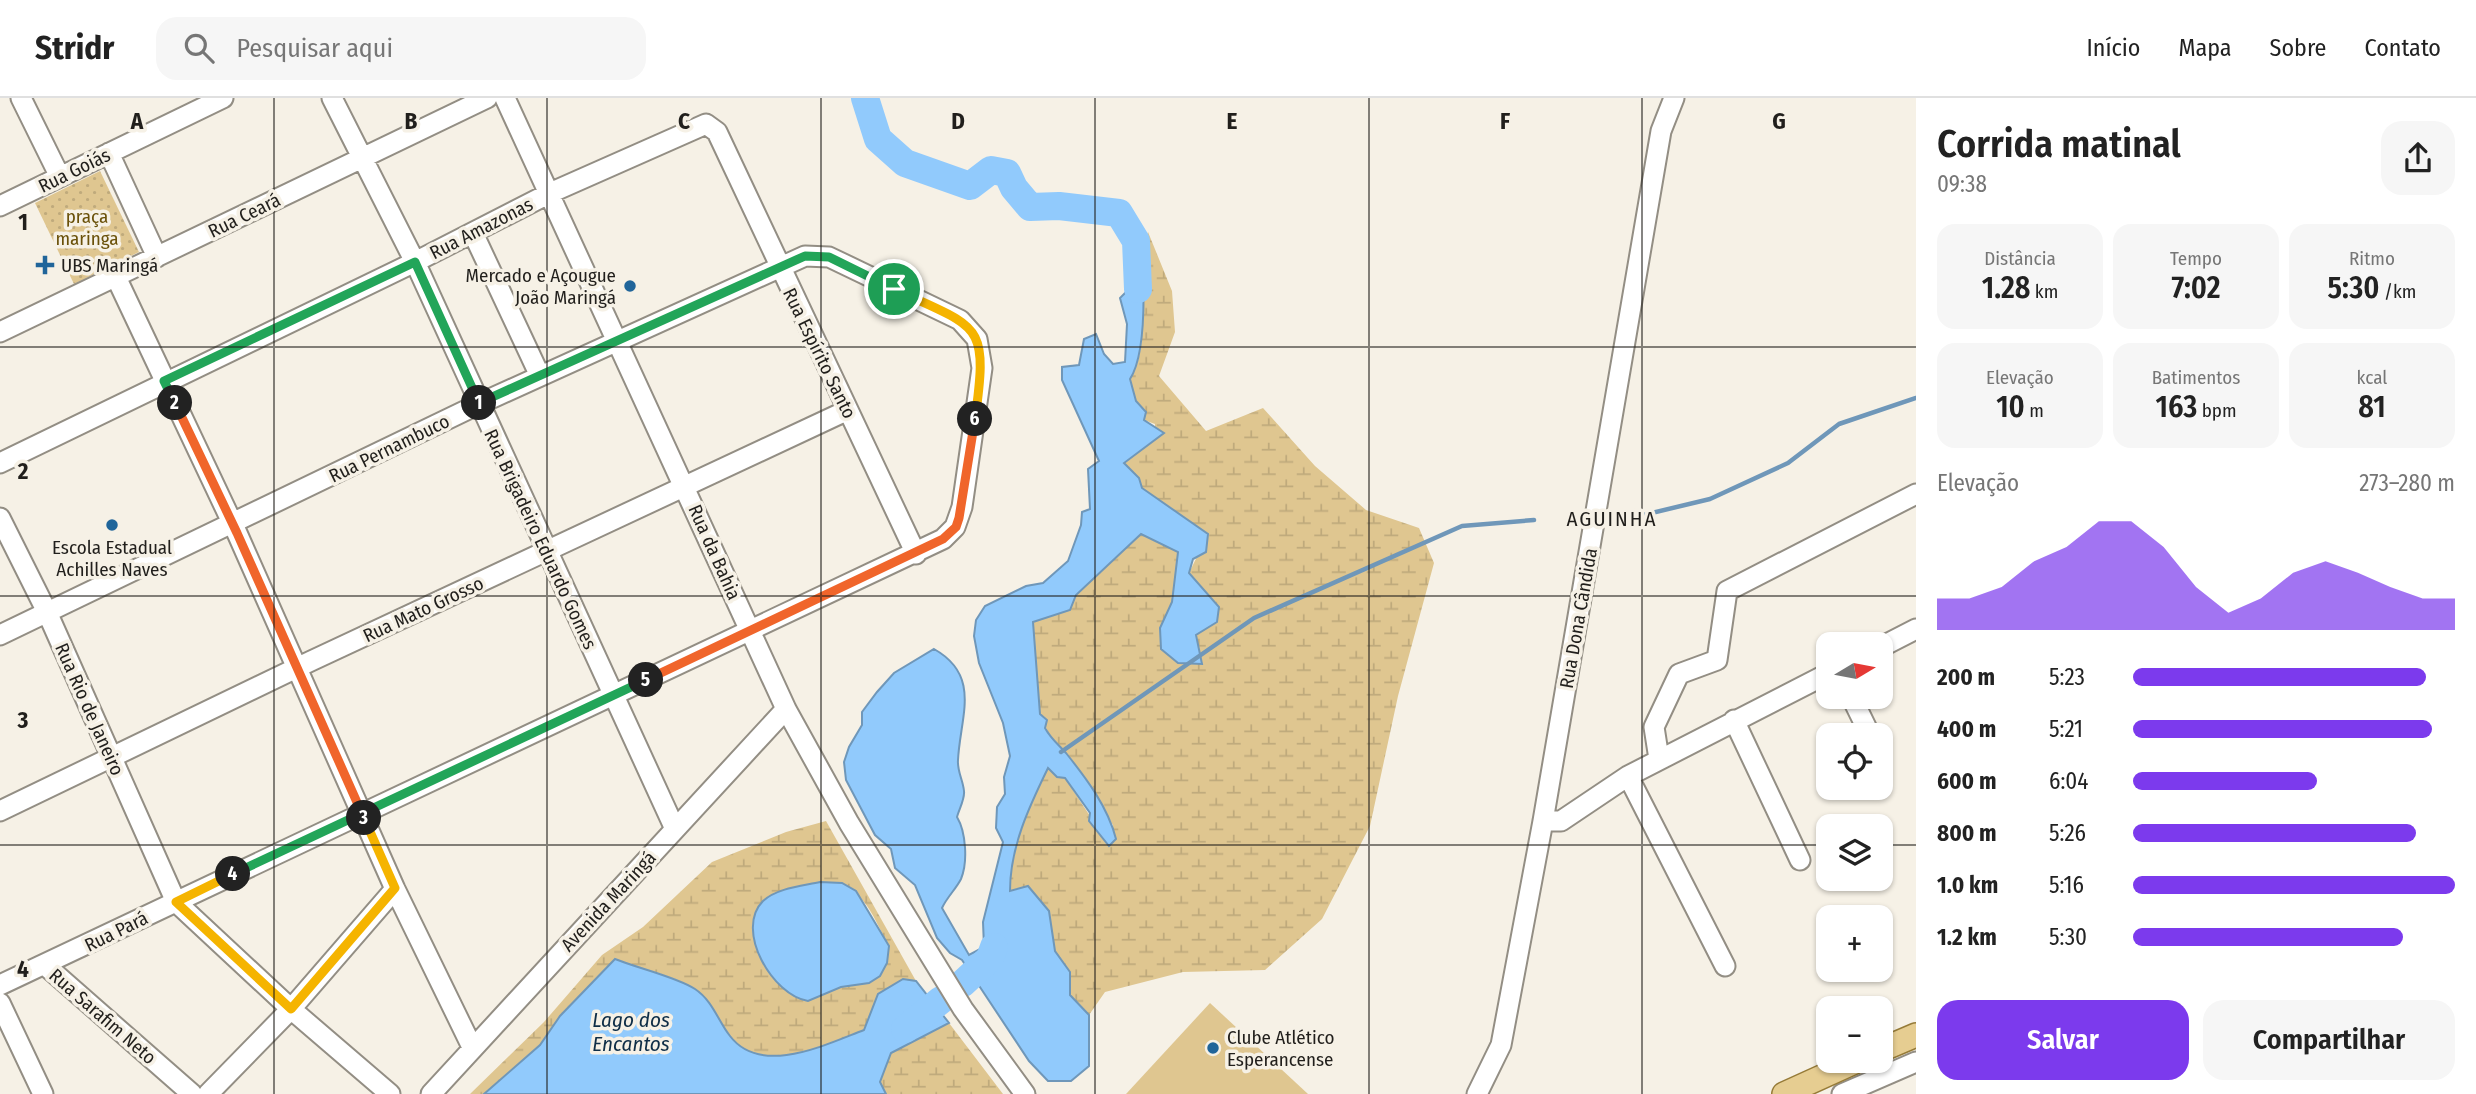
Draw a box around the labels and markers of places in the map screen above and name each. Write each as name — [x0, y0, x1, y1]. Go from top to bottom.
place label: UBS Maringá — [61, 254, 158, 277]
marker: UBS Maringá — [35, 255, 55, 275]
pin — [864, 259, 924, 319]
place label: Mercado e Açougue João Maringá — [466, 264, 616, 309]
marker: Mercado e Açougue João Maringá — [622, 278, 638, 294]
pin: 2 — [158, 386, 192, 420]
pin: 1 — [462, 386, 496, 420]
pin: 6 — [958, 402, 992, 436]
marker: Escola Estadual Achilles Naves — [104, 517, 120, 533]
place label: Escola Estadual Achilles Naves — [52, 536, 172, 581]
pin: 5 — [628, 662, 664, 698]
pin: 3 — [346, 800, 382, 836]
pin: 4 — [216, 856, 250, 892]
place label: Clube Atlético Esperancense — [1227, 1026, 1334, 1071]
marker: Clube Atlético Esperancense — [1205, 1040, 1221, 1056]

